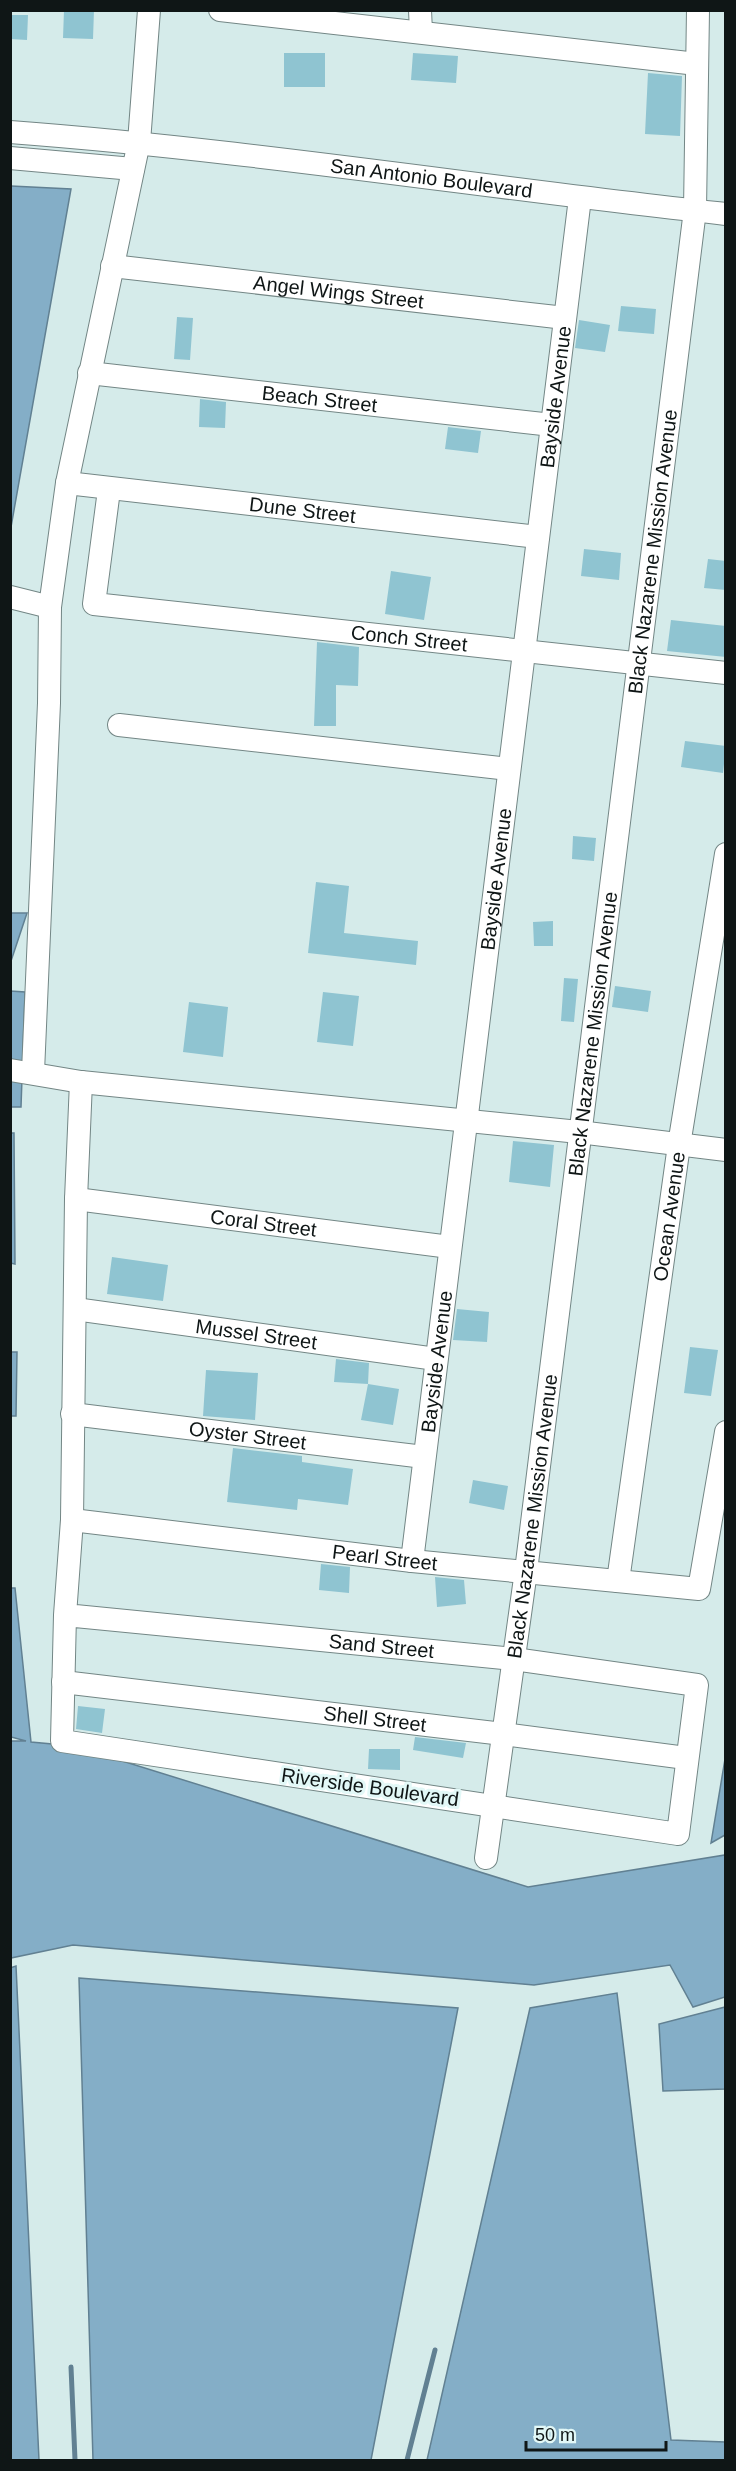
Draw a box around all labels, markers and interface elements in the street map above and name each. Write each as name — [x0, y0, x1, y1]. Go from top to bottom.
street label: San Antonio Boulevard — [329, 154, 534, 202]
street label: Angel Wings Street — [252, 271, 425, 313]
street label: Bayside Avenue — [536, 324, 575, 469]
street label: Beach Street — [261, 382, 379, 416]
street label: Black Nazarene Mission Avenue — [624, 408, 681, 695]
street label: Dune Street — [248, 493, 357, 527]
street label: Conch Street — [350, 621, 469, 656]
street label: Bayside Avenue — [476, 807, 516, 952]
street label: Black Nazarene Mission Avenue — [564, 890, 621, 1177]
street label: Ocean Avenue — [649, 1150, 689, 1283]
street label: Coral Street — [209, 1205, 318, 1241]
street label: Bayside Avenue — [417, 1289, 456, 1434]
street label: Mussel Street — [194, 1315, 319, 1353]
street label: Black Nazarene Mission Avenue — [503, 1373, 561, 1660]
street label: Oyster Street — [188, 1417, 308, 1454]
street label: Pearl Street — [331, 1540, 439, 1574]
street label: Sand Street — [328, 1630, 436, 1662]
street label: Shell Street — [322, 1702, 428, 1736]
street label: Riverside Boulevard — [280, 1764, 460, 1810]
scale bar — [526, 2414, 666, 2452]
text: 50 m — [535, 2425, 575, 2445]

